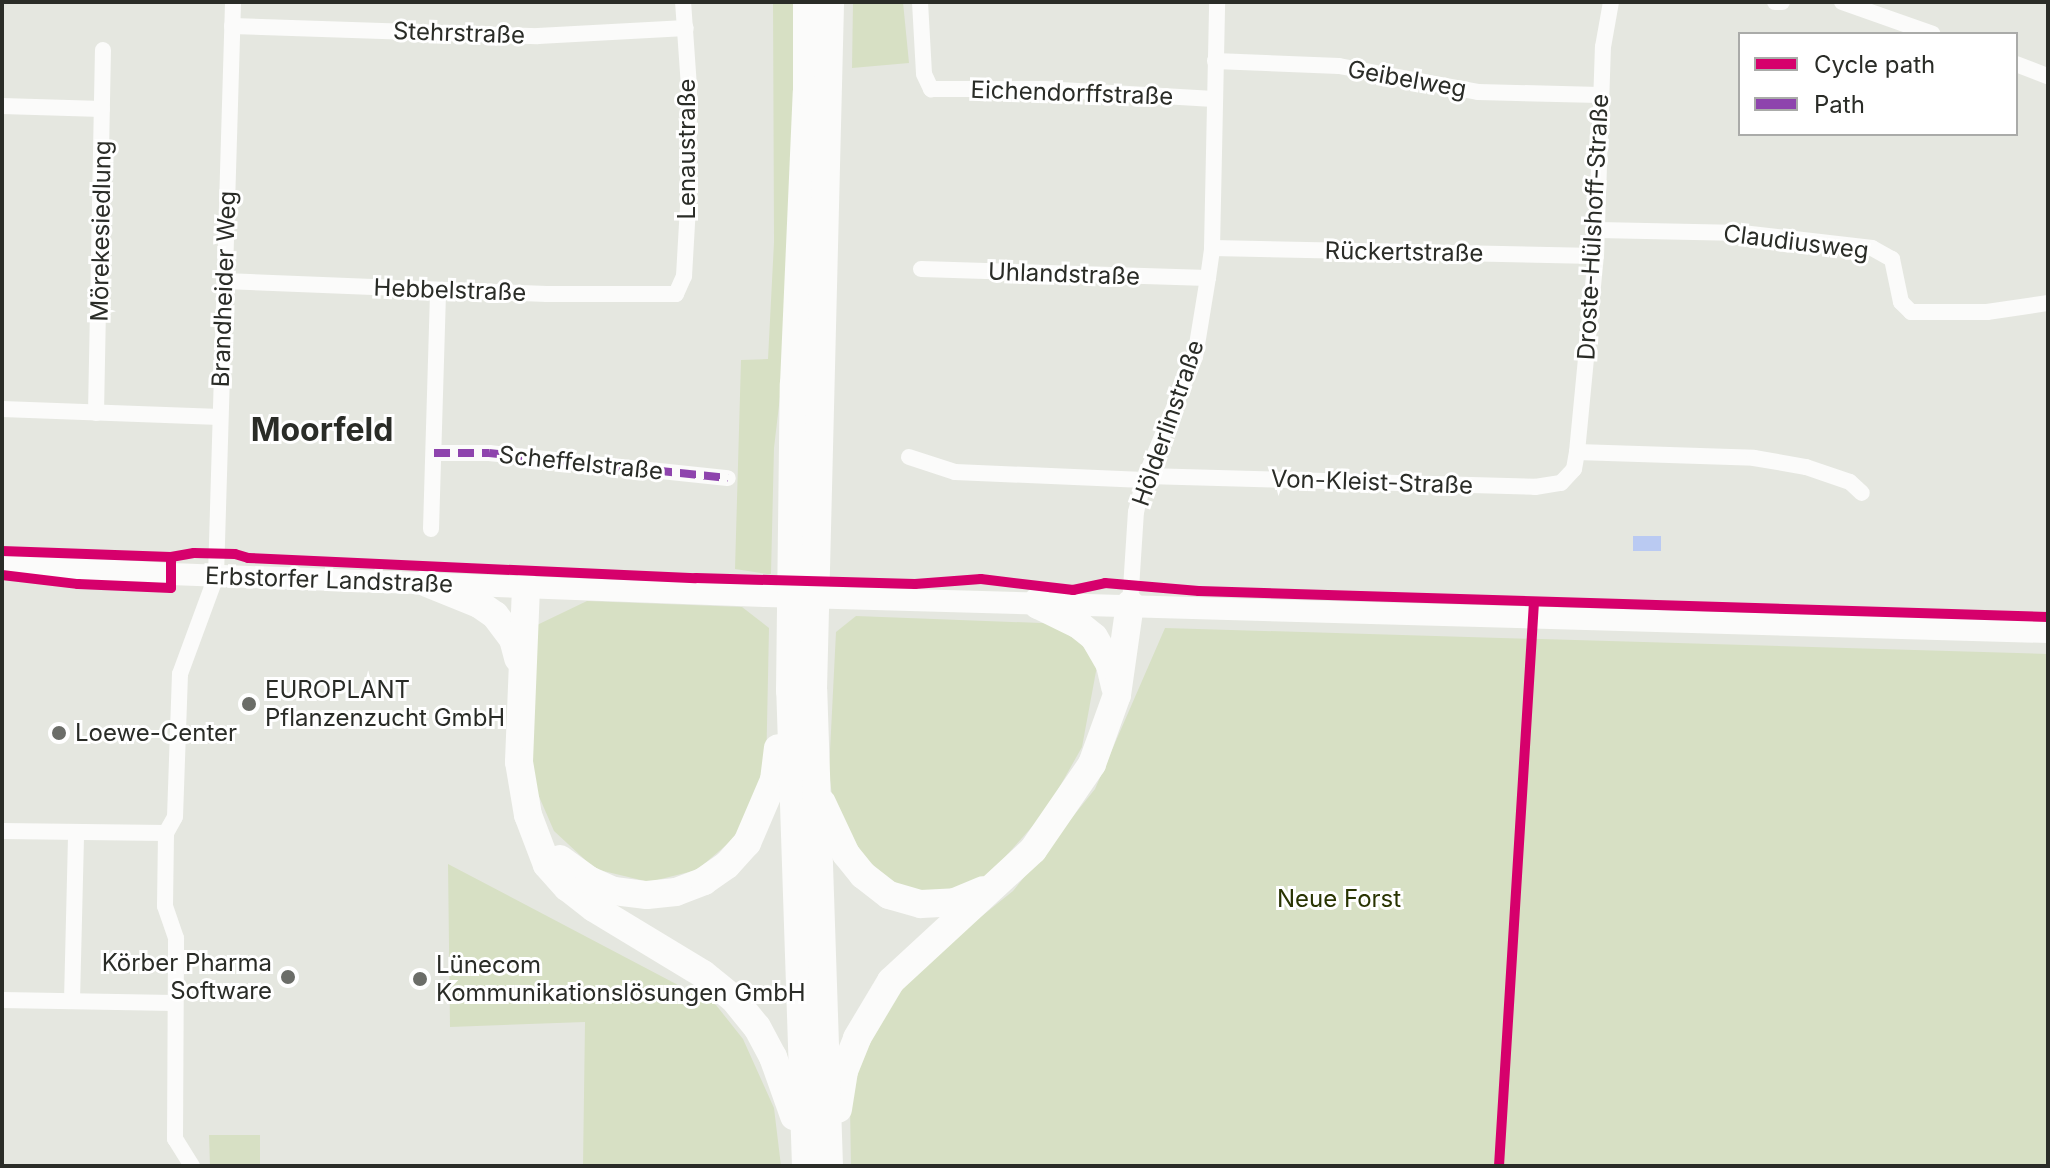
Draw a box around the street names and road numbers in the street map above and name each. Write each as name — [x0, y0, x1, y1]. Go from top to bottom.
street label: Stehrstraße — [393, 16, 525, 50]
street label: Geibelweg — [1345, 54, 1469, 104]
street label: Eichendorffstraße — [970, 75, 1174, 111]
street label: Lenaustraße — [673, 78, 701, 220]
street label: Droste-Hülshoff-Straße — [1572, 93, 1614, 361]
street label: Mörekesiedlung — [85, 140, 117, 322]
street label: Brandheider Weg — [206, 190, 242, 388]
street label: Claudiusweg — [1722, 219, 1870, 265]
street label: Rückertstraße — [1324, 236, 1484, 268]
street label: Uhlandstraße — [988, 257, 1140, 291]
street label: Hebbelstraße — [373, 273, 527, 307]
street label: Hölderlinstraße — [1126, 336, 1210, 510]
street label: Scheffelstraße — [497, 440, 665, 486]
street label: Von-Kleist-Straße — [1270, 464, 1474, 500]
street label: Erbstorfer Landstraße — [204, 561, 454, 599]

